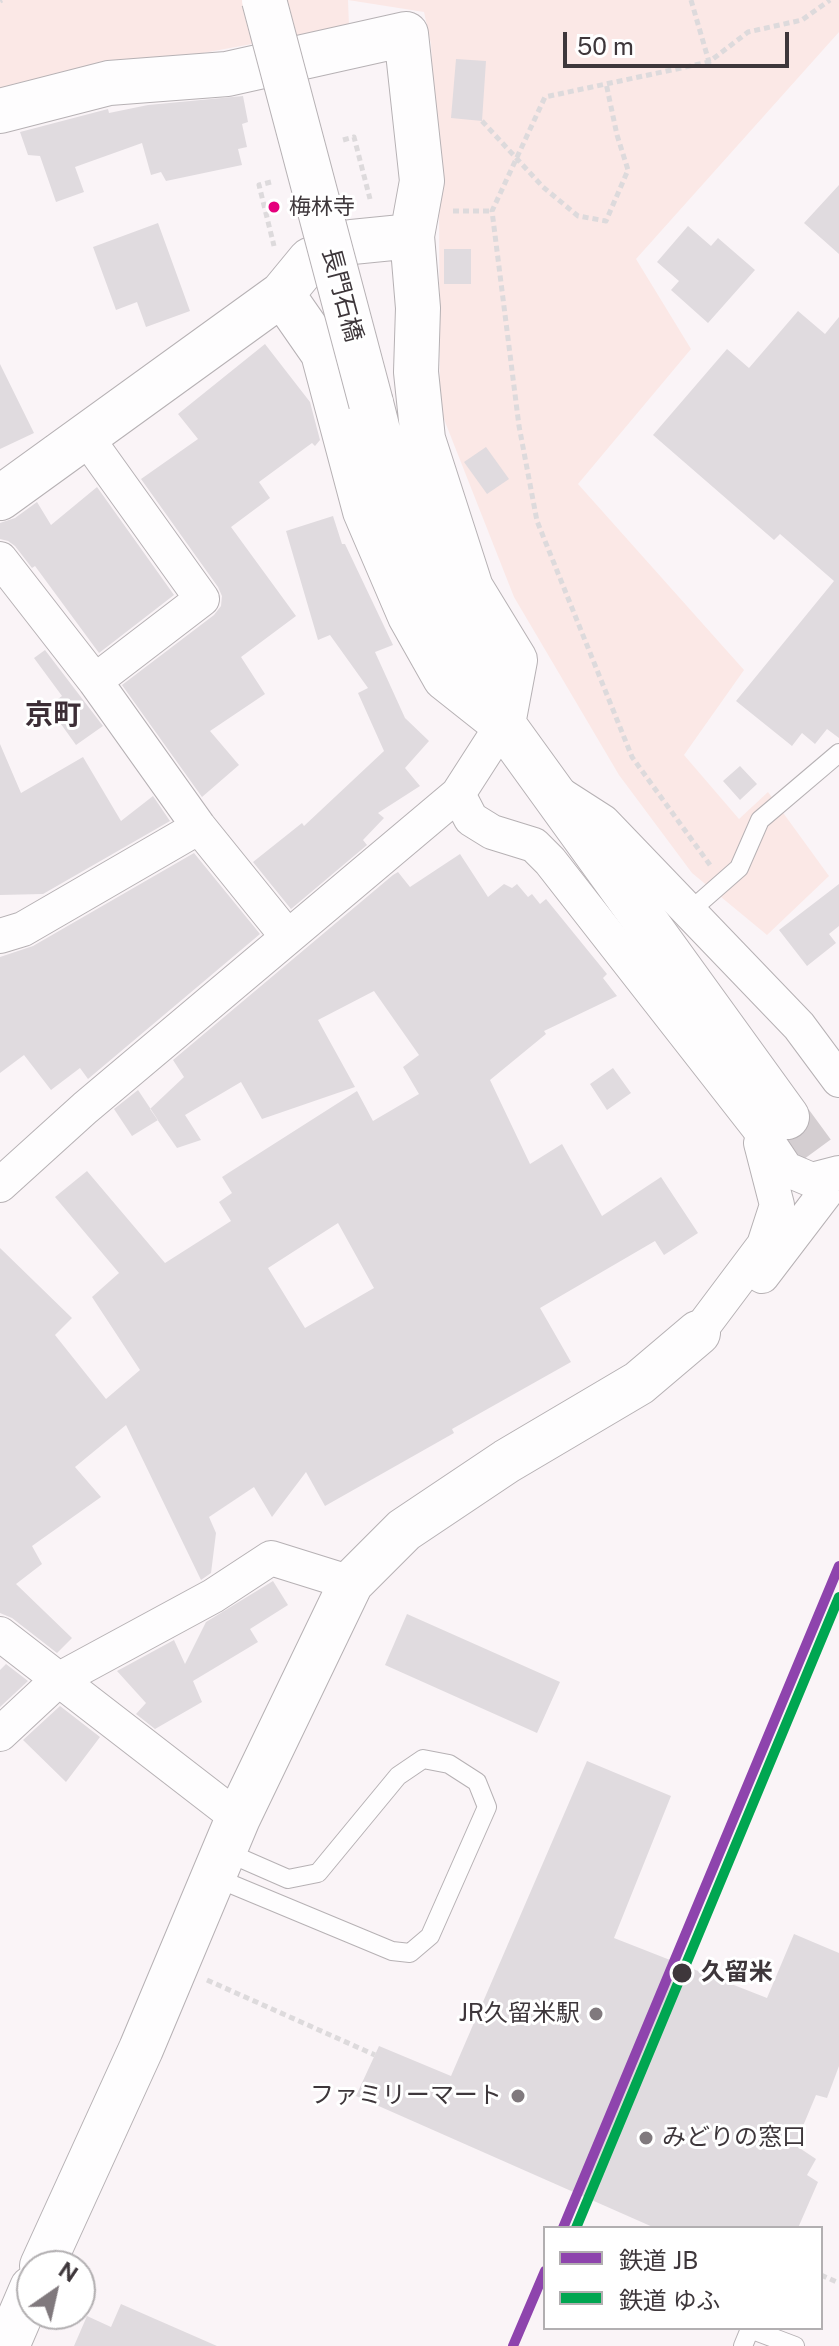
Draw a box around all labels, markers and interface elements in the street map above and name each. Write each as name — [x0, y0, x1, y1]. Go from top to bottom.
scale bar — [567, 16, 793, 66]
text: 50 m — [577, 32, 634, 60]
place label: 梅林寺 — [289, 194, 355, 220]
marker: 梅林寺 — [266, 199, 282, 215]
street label: 長門石橋 — [316, 245, 368, 345]
district label: 京町 — [25, 698, 81, 732]
place label: 久留米 — [701, 1959, 773, 1987]
marker: 久留米 — [670, 1961, 694, 1985]
place label: JR久留米駅 — [458, 2000, 580, 2028]
marker: JR久留米駅 — [587, 2005, 605, 2023]
place label: ファミリーマート — [310, 2082, 502, 2110]
marker: ファミリーマート — [509, 2087, 527, 2105]
place label: みどりの窓口 — [662, 2124, 806, 2152]
marker: みどりの窓口 — [637, 2129, 655, 2147]
legend — [543, 2226, 823, 2330]
text: 鉄道 JB — [619, 2246, 698, 2274]
north arrow — [16, 2250, 96, 2330]
text: N — [54, 2256, 83, 2287]
text: 鉄道 ゆふ — [619, 2286, 720, 2314]

